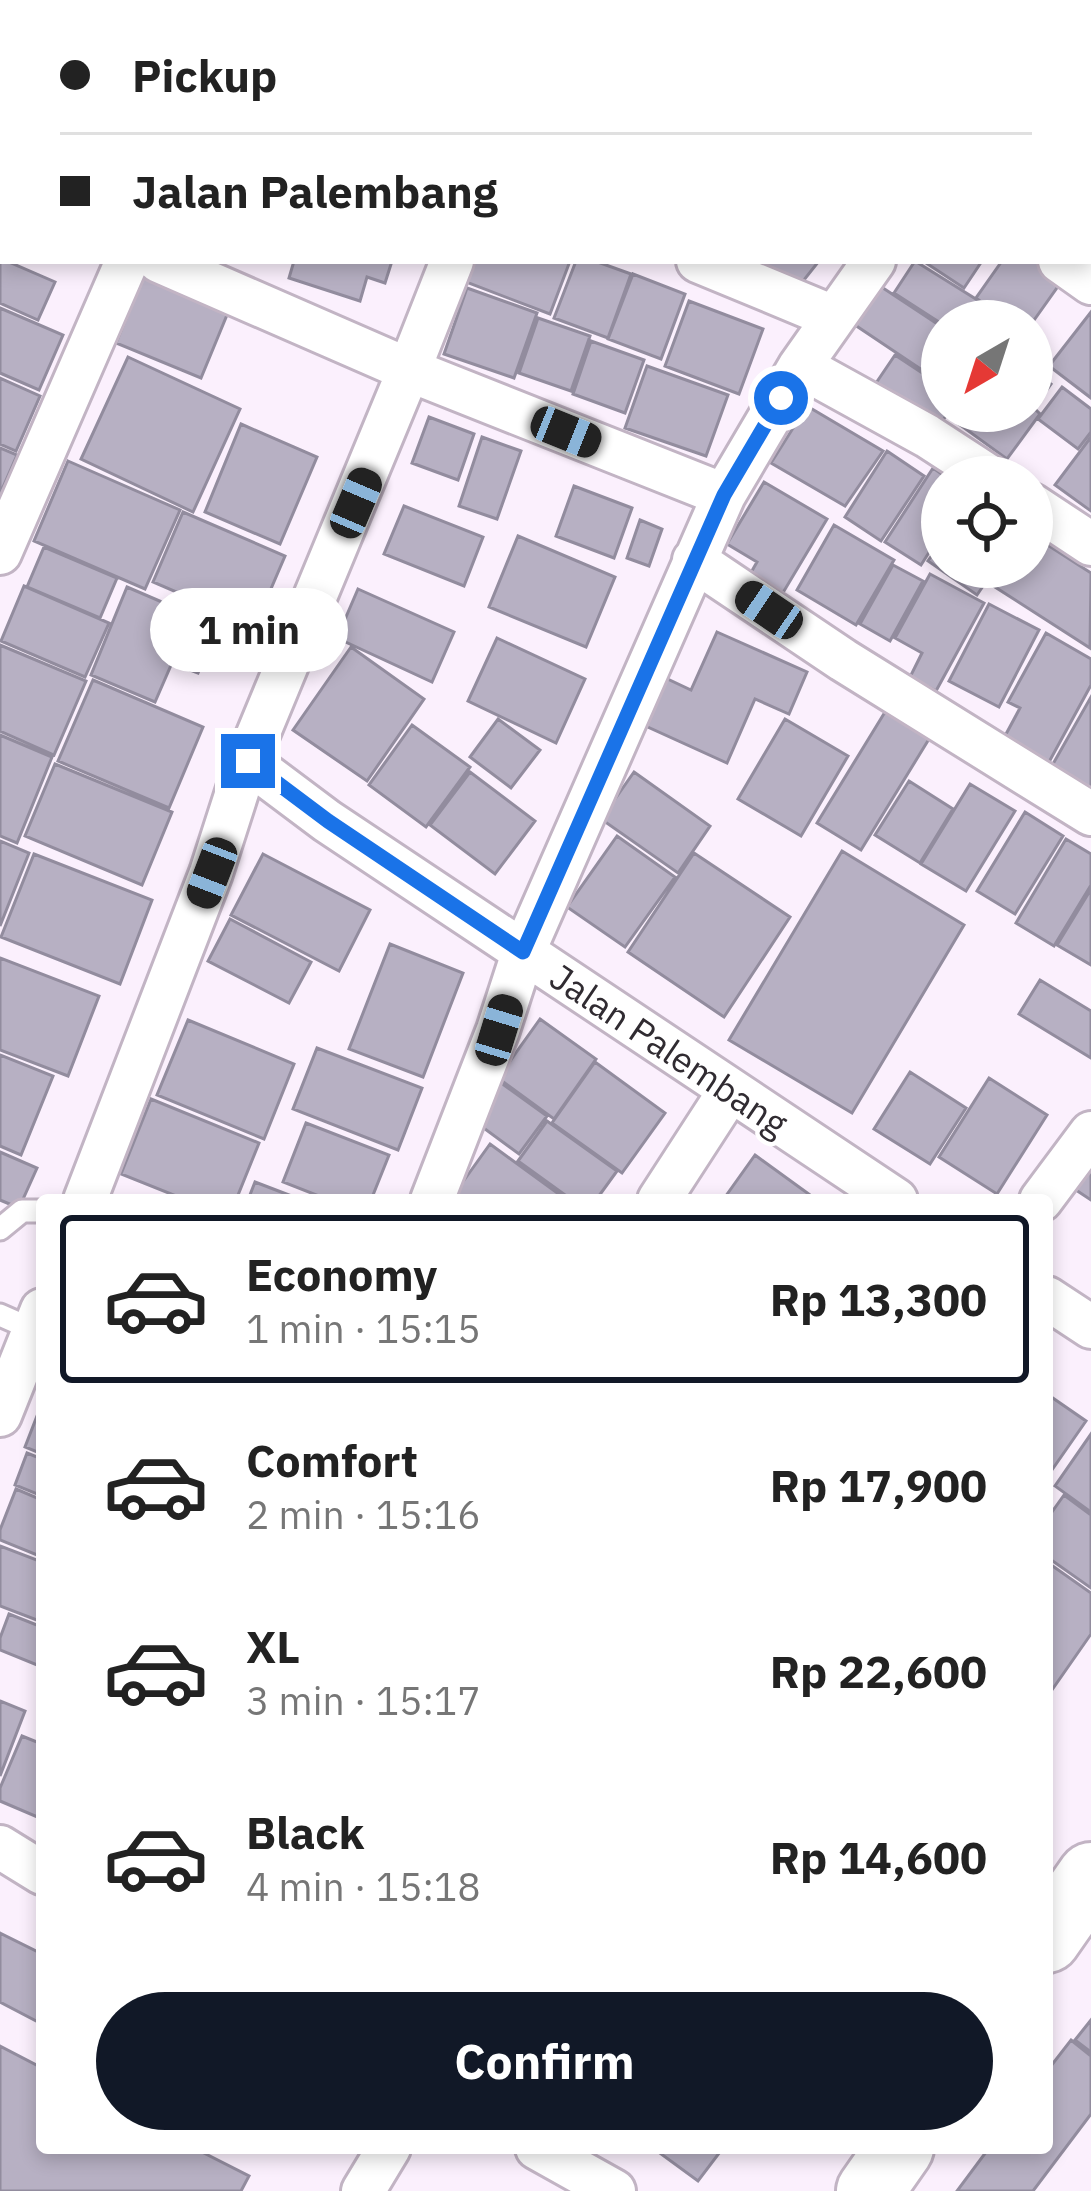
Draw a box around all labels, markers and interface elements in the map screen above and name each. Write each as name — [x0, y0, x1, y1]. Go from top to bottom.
text: Pickup — [132, 46, 277, 104]
text: Jalan Palembang — [132, 162, 498, 220]
north arrow — [921, 300, 1053, 432]
map controls — [921, 300, 1053, 588]
route start — [754, 371, 808, 425]
car — [526, 402, 606, 462]
button: locate — [921, 456, 1053, 588]
car — [325, 463, 387, 543]
car — [729, 575, 809, 645]
callout: 1 min — [149, 587, 347, 671]
text: 1 min — [198, 604, 300, 655]
route end — [221, 734, 275, 788]
car — [182, 833, 242, 913]
street label: Jalan Palembang — [541, 953, 797, 1146]
car — [471, 990, 527, 1070]
icon: car — [102, 1245, 210, 1353]
text: Economy — [246, 1245, 437, 1303]
text: Rp 13,300 — [770, 1270, 987, 1328]
text: 1 min · 15:15 — [246, 1303, 481, 1354]
icon: car — [102, 1431, 210, 1539]
text: Comfort — [246, 1431, 418, 1489]
text: Rp 17,900 — [770, 1456, 987, 1514]
text: 2 min · 15:16 — [246, 1489, 481, 1540]
icon: car — [102, 1617, 210, 1725]
text: XL — [246, 1617, 300, 1675]
text: Rp 22,600 — [770, 1642, 987, 1700]
text: 3 min · 15:17 — [246, 1675, 481, 1726]
icon: car — [102, 1803, 210, 1911]
text: Black — [246, 1803, 365, 1861]
text: Rp 14,600 — [770, 1828, 987, 1886]
text: 4 min · 15:18 — [246, 1861, 481, 1912]
button: Confirm — [96, 1992, 993, 2130]

